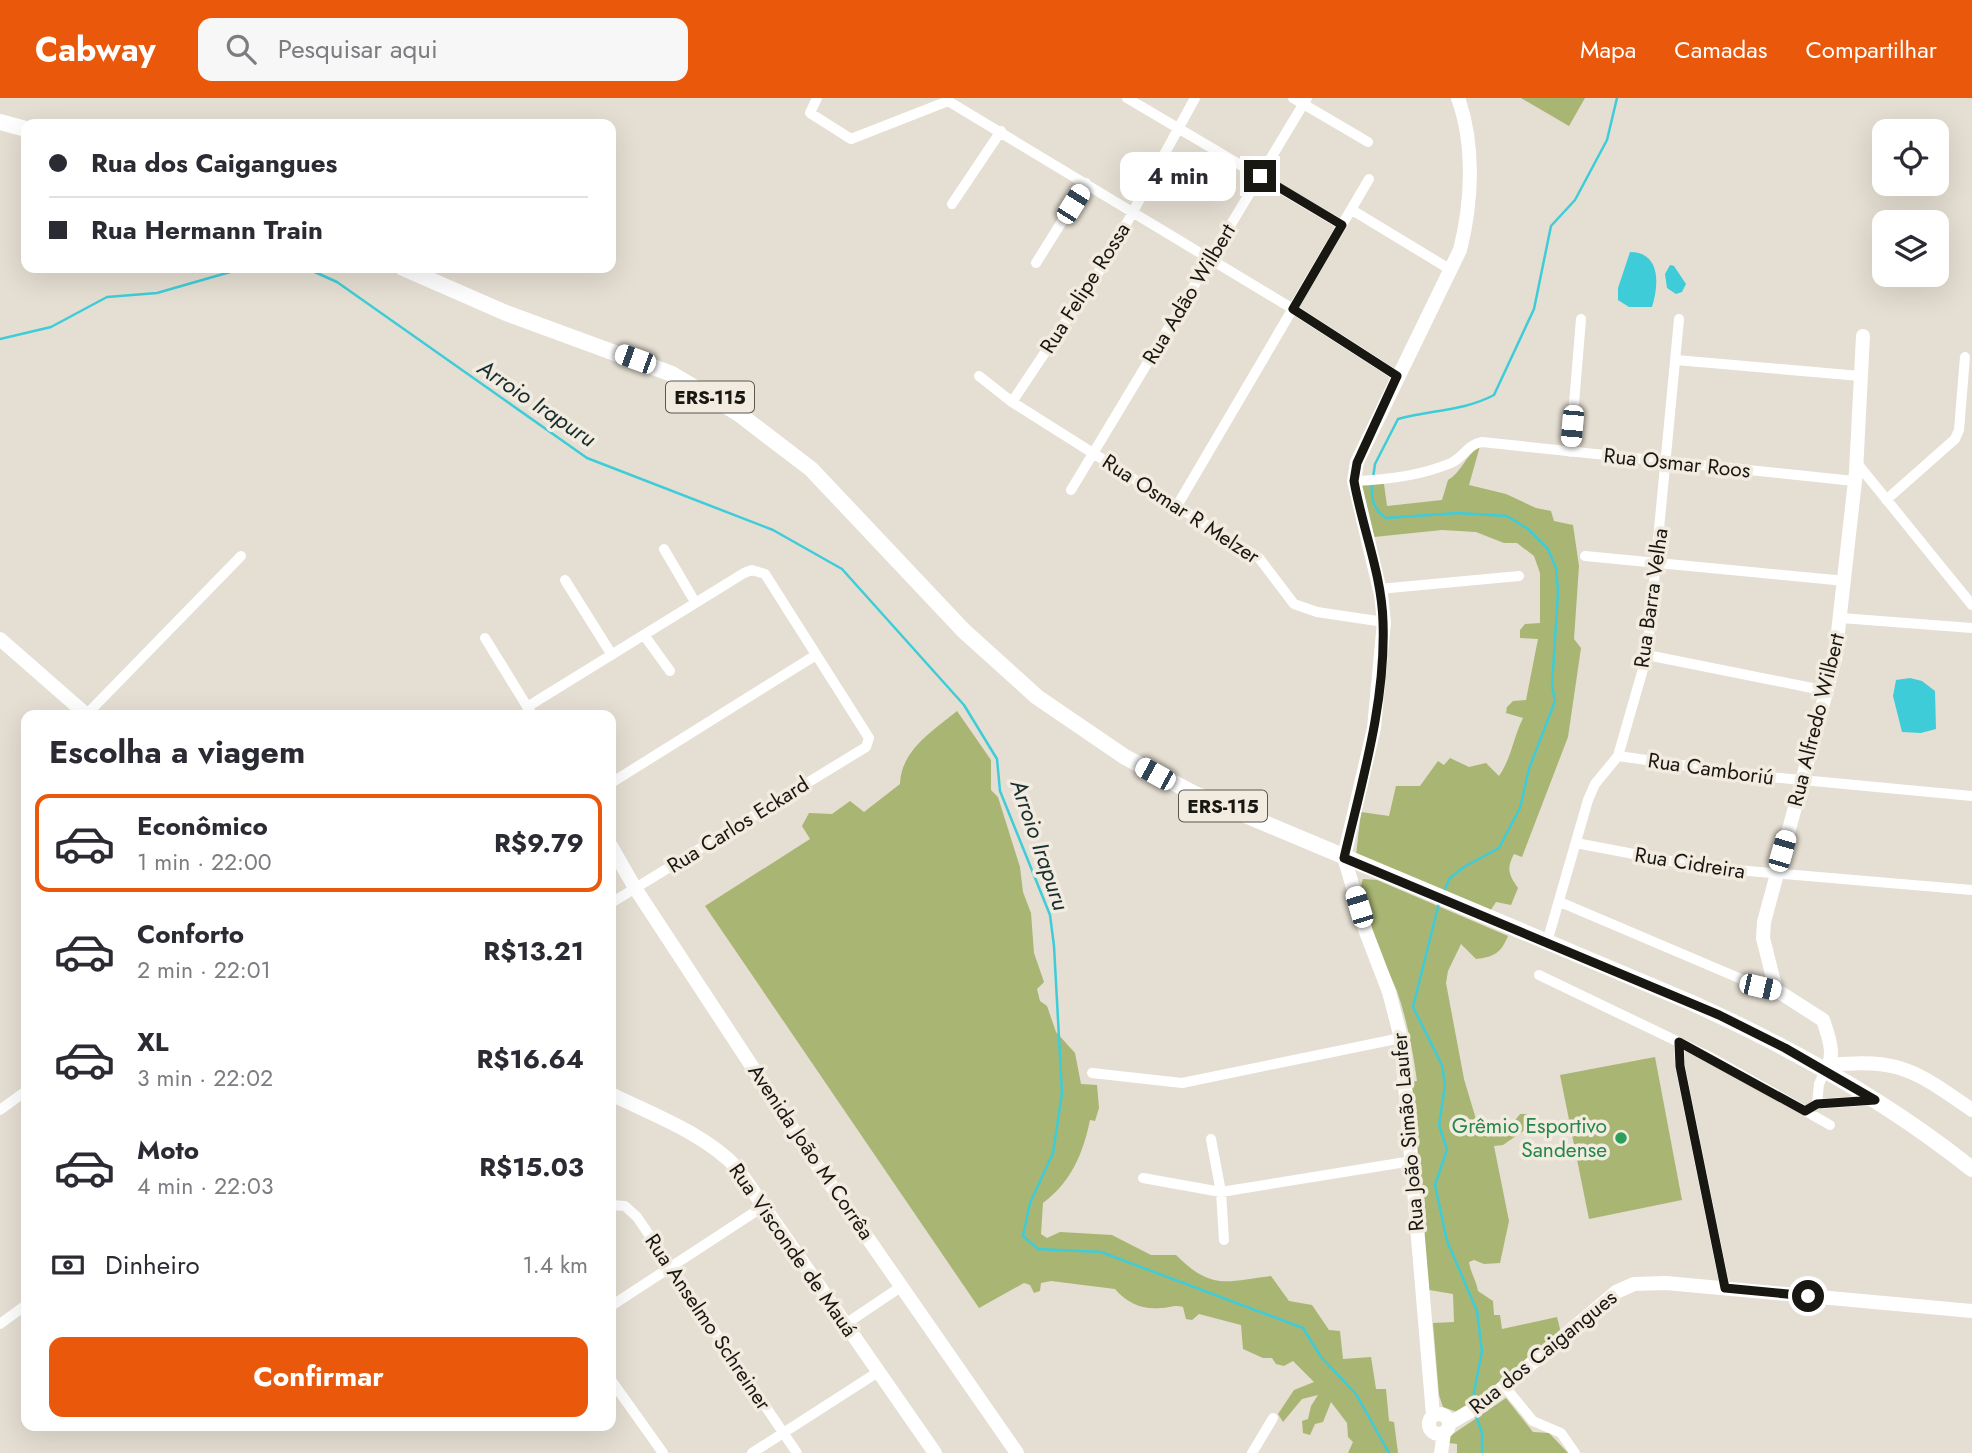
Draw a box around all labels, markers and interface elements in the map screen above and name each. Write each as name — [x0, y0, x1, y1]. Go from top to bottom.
search box — [198, 18, 688, 81]
text: Cabway — [35, 26, 156, 73]
icon: search — [222, 30, 260, 68]
text: Pesquisar aqui — [278, 30, 438, 68]
text: Mapa — [1580, 32, 1636, 67]
text: Camadas — [1674, 32, 1767, 67]
text: Compartilhar — [1805, 32, 1937, 67]
map controls — [1872, 119, 1949, 287]
button: locate — [1872, 119, 1949, 196]
text: Rua dos Caigangues — [91, 144, 337, 182]
callout: 4 min — [1120, 152, 1236, 200]
text: 4 min — [1147, 159, 1209, 193]
route end — [1244, 160, 1276, 192]
car — [1053, 181, 1094, 227]
button: layers — [1872, 210, 1949, 287]
text: Rua Hermann Train — [91, 211, 323, 249]
street label: Rua Felipe Rossa — [1033, 217, 1137, 359]
street label: Rua Adão Wilbert — [1135, 218, 1243, 370]
car — [612, 342, 659, 376]
water label: Arroio Irapuru — [470, 350, 603, 455]
road number: ERS-115 — [666, 382, 754, 412]
car — [1560, 404, 1585, 448]
street label: Rua Osmar Roos — [1602, 440, 1752, 486]
street label: Rua Osmar R Melzer — [1096, 447, 1266, 572]
street label: Rua Barra Velha — [1626, 526, 1676, 670]
street label: Rua Alfredo Wilbert — [1780, 630, 1852, 810]
text: Escolha a viagem — [49, 729, 305, 775]
street label: Rua Camboriú — [1646, 745, 1776, 793]
car — [1132, 755, 1179, 793]
street label: Rua Carlos Eckard — [661, 769, 815, 881]
water label: Arroio Irapuru — [1001, 774, 1078, 915]
road number: ERS-115 — [1179, 790, 1267, 821]
text: Econômico — [137, 807, 268, 845]
icon: car — [53, 812, 116, 875]
text: R$9.79 — [494, 824, 584, 862]
car — [1767, 828, 1798, 874]
street label: Rua Cidreira — [1633, 839, 1747, 887]
text: 1 min · 22:00 — [137, 845, 272, 879]
car — [1343, 884, 1376, 930]
text: Conforto — [137, 915, 244, 953]
icon: car — [53, 920, 116, 983]
text: R$13.21 — [483, 932, 584, 970]
text: 2 min · 22:01 — [137, 953, 271, 987]
car — [1738, 972, 1783, 1002]
text: XL — [137, 1023, 169, 1061]
icon: car — [53, 1028, 116, 1091]
street label: Rua João Simão Laufer — [1384, 1031, 1432, 1233]
text: R$16.64 — [476, 1040, 584, 1078]
street label: Avenida João M Corrêa — [741, 1058, 881, 1246]
text: 3 min · 22:02 — [137, 1061, 273, 1095]
place label: Grêmio Esportivo Sandense — [1452, 1111, 1607, 1165]
marker: Grêmio Esportivo Sandense — [1613, 1130, 1629, 1146]
text: Moto — [137, 1131, 199, 1169]
icon: car — [53, 1136, 116, 1199]
text: R$15.03 — [479, 1148, 584, 1186]
street label: Rua Visconde de Mauá — [722, 1157, 864, 1343]
text: 4 min · 22:03 — [137, 1169, 273, 1203]
street label: Rua Anselmo Schreiner — [638, 1228, 779, 1417]
icon: cash — [49, 1246, 87, 1284]
text: Dinheiro — [105, 1246, 200, 1284]
text: 1.4 km — [522, 1248, 588, 1282]
route start — [1792, 1280, 1824, 1312]
street label: Rua dos Caigangues — [1463, 1283, 1623, 1421]
button: Confirmar — [49, 1337, 588, 1417]

